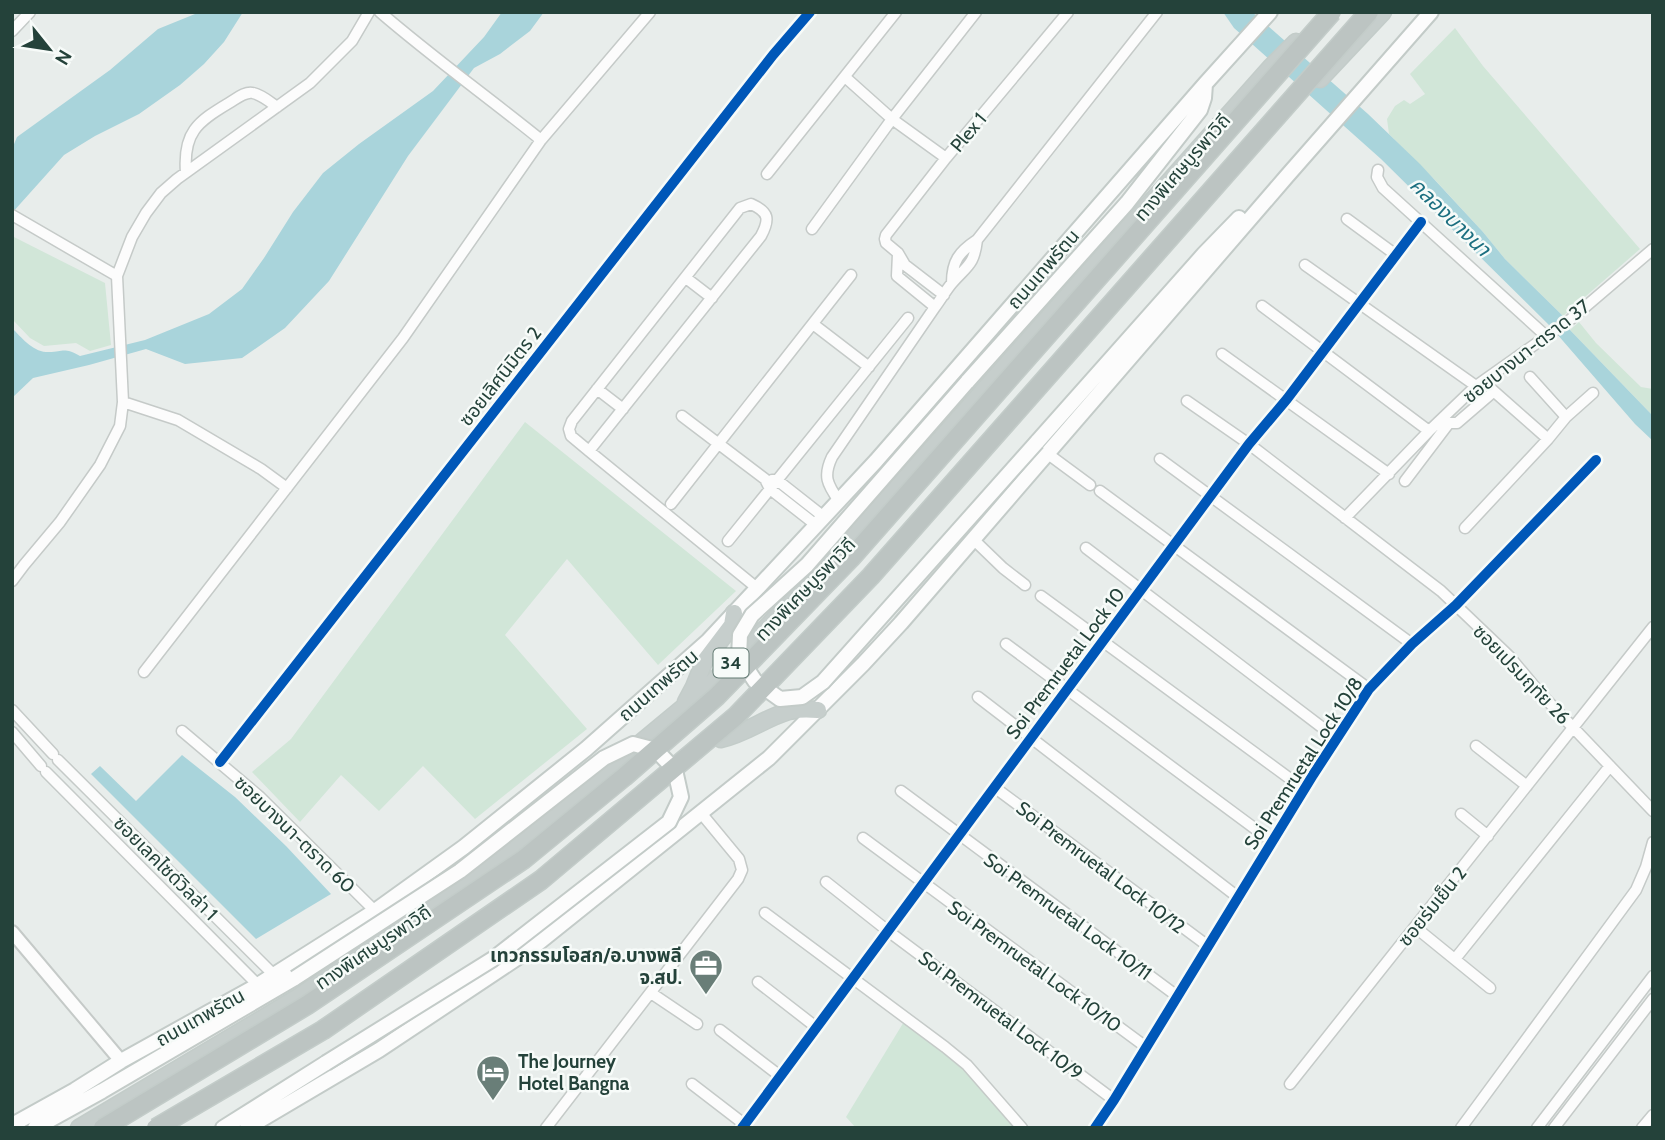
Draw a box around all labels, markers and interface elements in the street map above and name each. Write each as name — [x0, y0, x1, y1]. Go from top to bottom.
north arrow — [14, 14, 84, 84]
text: N — [50, 46, 77, 69]
street label: Plex 1 — [945, 108, 991, 157]
street label: ทางพิเศษบูรพาวิถี — [1130, 109, 1236, 226]
water label: คลองบางนา — [1405, 172, 1497, 262]
street label: ถนนเทพรัตน — [1003, 225, 1084, 314]
street label: ซอยบางนา-ตราด 37 — [1458, 295, 1595, 408]
street label: ซอยเลิศนิมิตร 2 — [454, 322, 546, 431]
street label: ทางพิเศษบูรพาวิถี — [750, 533, 861, 646]
street label: Soi Premruetal Lock 10 — [1001, 583, 1130, 743]
street label: ซอยเปรมฤทัย 26 — [1468, 620, 1575, 729]
street label: ถนนเทพรัตน — [614, 645, 703, 726]
road number: 34 — [714, 648, 748, 678]
street label: Soi Premruetal Lock 10/8 — [1239, 673, 1368, 854]
street label: ซอยบางนา-ตราด 60 — [230, 771, 360, 898]
street label: Soi Premruetal Lock 10/12 — [1012, 796, 1190, 938]
street label: ซอยเลคไซด์วิลล่า 1 — [109, 812, 222, 925]
street label: Soi Premruetal Lock 10/11 — [979, 848, 1156, 985]
street label: ซอยร่มเย็น 2 — [1393, 862, 1472, 951]
street label: Soi Premruetal Lock 10/10 — [944, 896, 1126, 1037]
street label: ทางพิเศษบูรพาวิถี — [311, 900, 436, 995]
place label: เทวกรรมโอสก/อ.บางพลี จ.สป. — [490, 944, 682, 989]
street label: Soi Premruetal Lock 10/9 — [914, 946, 1087, 1085]
office icon: เทวกรรมโอสก/อ.บางพลี จ.สป. — [687, 947, 725, 996]
street label: ถนนเทพรัตน — [152, 984, 249, 1051]
place label: The Journey Hotel Bangna — [518, 1050, 630, 1095]
hotel icon: The Journey Hotel Bangna — [474, 1053, 512, 1102]

